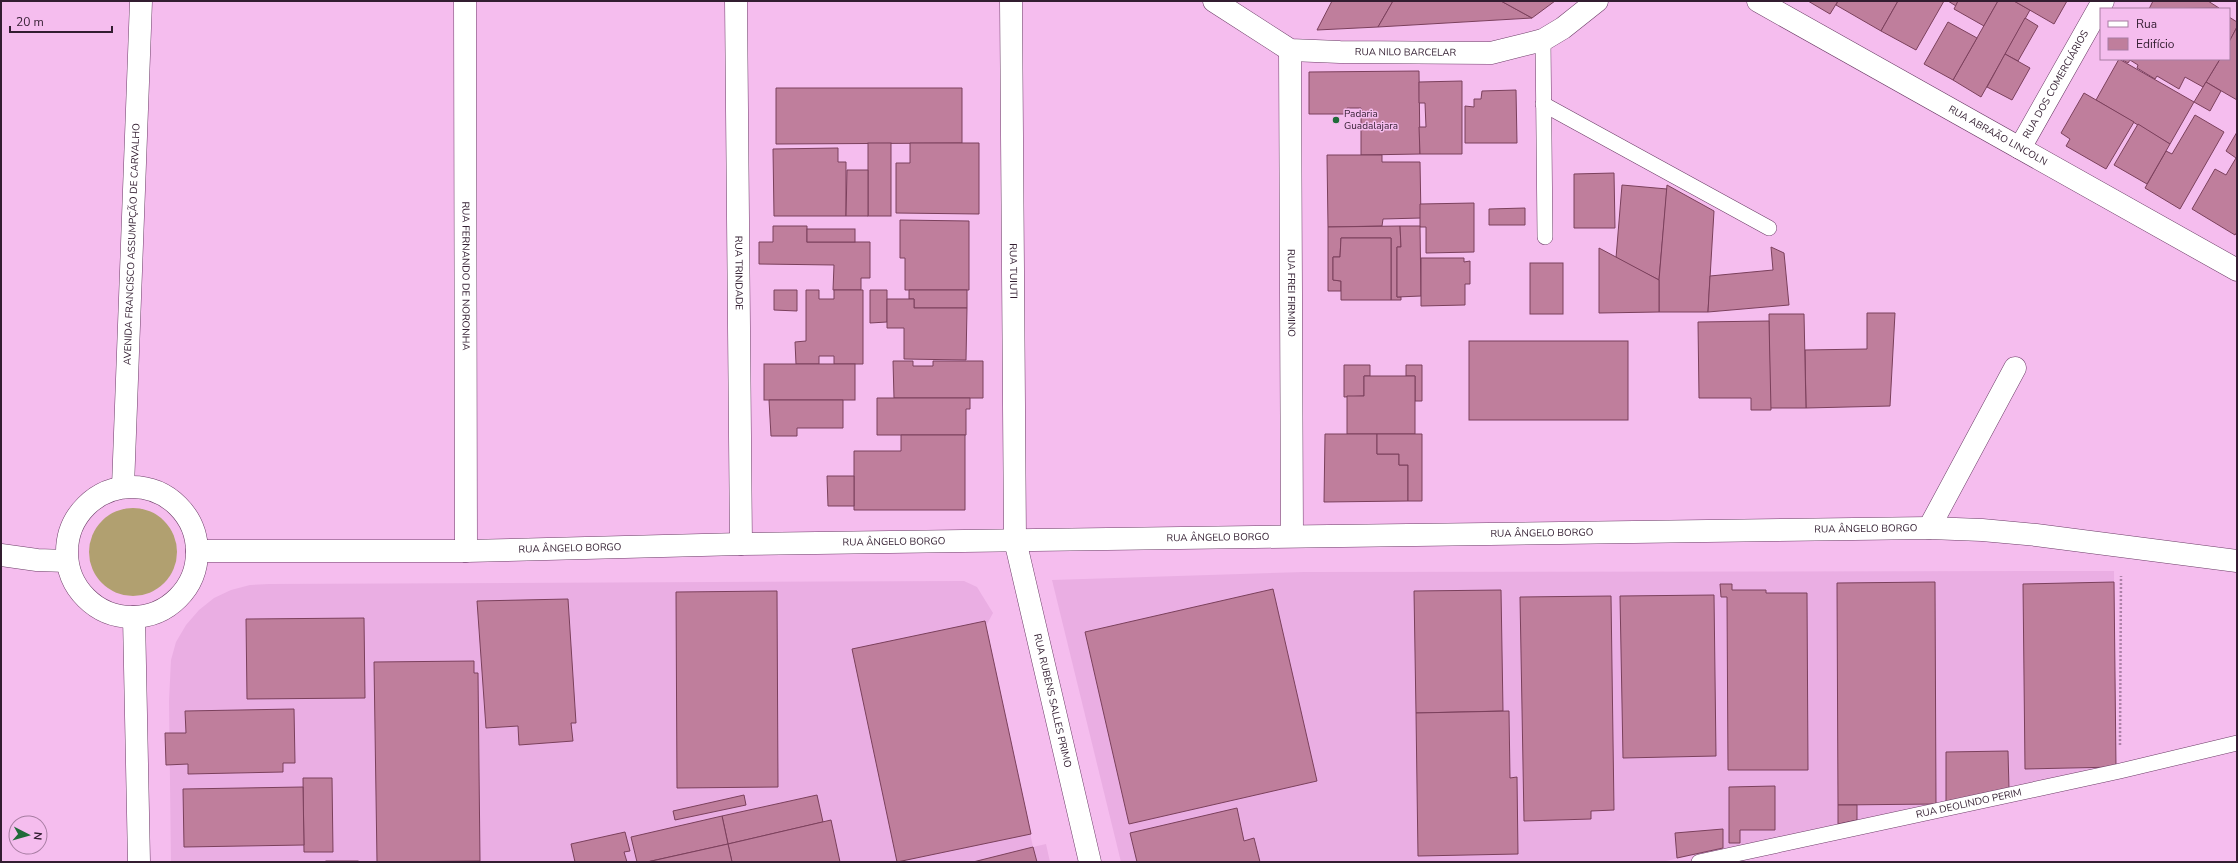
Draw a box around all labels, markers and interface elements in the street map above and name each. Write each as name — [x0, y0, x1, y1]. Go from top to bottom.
scale bar — [10, 8, 112, 34]
legend — [2100, 8, 2230, 60]
text: 20 m — [16, 14, 44, 30]
text: Rua — [2136, 16, 2157, 32]
street label: RUA DOS COMERCIÁRIOS — [2020, 28, 2092, 141]
text: Edifício — [2136, 36, 2175, 52]
street label: RUA NILO BARCELAR — [1355, 45, 1457, 60]
street label: RUA ABRAÃO LINCOLN — [1946, 102, 2050, 169]
place label: Padaria Guadalajara — [1344, 107, 1398, 133]
marker: Padaria Guadalajara — [1331, 115, 1341, 125]
street label: AVENIDA FRANCISCO ASSUMPÇÃO DE CARVALHO — [121, 123, 143, 365]
street label: RUA FERNANDO DE NORONHA — [458, 201, 473, 351]
street label: RUA TRINDADE — [731, 236, 746, 310]
street label: RUA TUIUTI — [1006, 243, 1020, 299]
street label: RUA FREI FIRMINO — [1284, 249, 1298, 337]
street label: RUA ÂNGELO BORGO — [1814, 521, 1918, 537]
street label: RUA ÂNGELO BORGO — [1490, 526, 1594, 541]
street label: RUA ÂNGELO BORGO — [1166, 530, 1270, 545]
street label: RUA ÂNGELO BORGO — [842, 534, 946, 550]
street label: RUA ÂNGELO BORGO — [518, 540, 622, 557]
street label: RUA RUBENS SALLES PRIMO — [1030, 632, 1075, 769]
street label: RUA DEOLINDO PERIM — [1915, 785, 2023, 822]
north arrow — [8, 815, 48, 855]
text: N — [30, 831, 45, 841]

